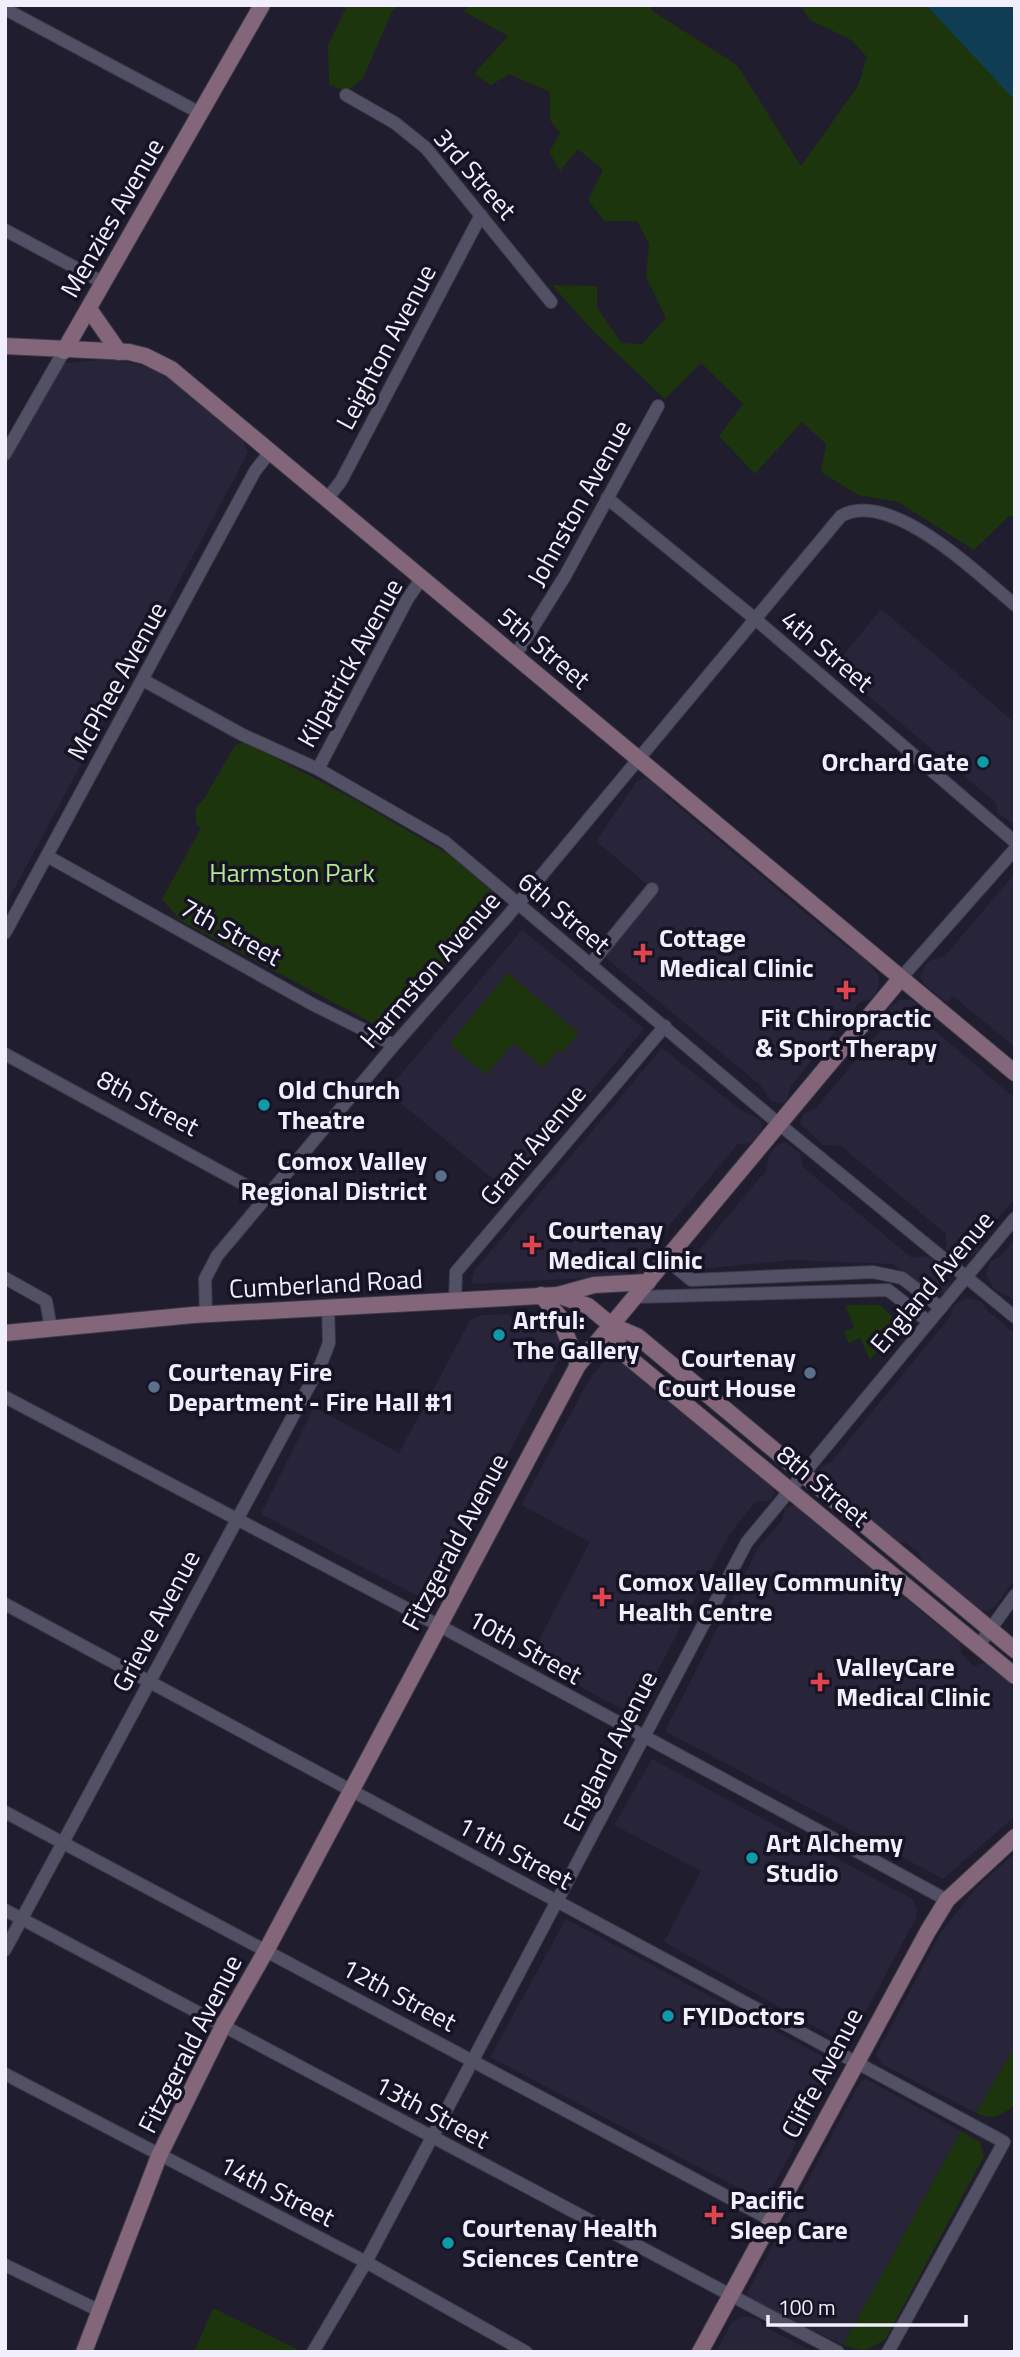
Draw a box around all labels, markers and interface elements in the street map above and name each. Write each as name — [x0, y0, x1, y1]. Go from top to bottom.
street label: 3rd Street — [425, 119, 526, 228]
street label: Menzies Avenue — [50, 131, 173, 305]
street label: Leighton Avenue — [326, 257, 446, 436]
street label: Johnston Avenue — [517, 412, 640, 593]
street label: Kilpatrick Avenue — [287, 571, 412, 754]
street label: McPhee Avenue — [57, 594, 176, 767]
street label: 5th Street — [489, 597, 599, 698]
street label: 4th Street — [772, 600, 882, 701]
place label: Orchard Gate — [822, 742, 969, 781]
marker: Orchard Gate — [975, 754, 991, 770]
park label: Harmston Park — [209, 853, 375, 892]
street label: 6th Street — [509, 862, 619, 963]
street label: Harmston Avenue — [350, 882, 509, 1057]
street label: 7th Street — [174, 888, 289, 975]
place label: Cottage Medical Clinic — [659, 918, 814, 987]
marker: Cottage Medical Clinic — [633, 943, 653, 963]
marker: Fit Chiropractic & Sport Therapy — [836, 980, 856, 1000]
place label: Fit Chiropractic & Sport Therapy — [755, 998, 937, 1067]
street label: 8th Street — [90, 1059, 206, 1146]
place label: Old Church Theatre — [278, 1070, 401, 1139]
street label: Grant Avenue — [470, 1075, 595, 1214]
marker: Old Church Theatre — [256, 1097, 272, 1113]
place label: Comox Valley Regional District — [241, 1141, 427, 1210]
marker: Comox Valley Regional District — [433, 1168, 449, 1184]
street label: England Avenue — [860, 1202, 1003, 1361]
place label: Courtenay Medical Clinic — [548, 1210, 703, 1279]
marker: Courtenay Medical Clinic — [522, 1235, 542, 1255]
street label: Cumberland Road — [228, 1259, 424, 1308]
place label: Artful: The Gallery — [513, 1300, 639, 1369]
marker: Artful: The Gallery — [491, 1327, 507, 1343]
place label: Courtenay Court House — [658, 1338, 796, 1407]
place label: Courtenay Fire Department - Fire Hall #1 — [168, 1352, 454, 1421]
marker: Courtenay Court House — [802, 1365, 818, 1381]
marker: Courtenay Fire Department - Fire Hall #1 — [146, 1379, 162, 1395]
street label: 8th Street — [768, 1435, 878, 1536]
street label: Fitzgerald Avenue — [391, 1446, 518, 1637]
street label: Grieve Avenue — [102, 1543, 209, 1699]
place label: Comox Valley Community Health Centre — [618, 1562, 903, 1631]
marker: Comox Valley Community Health Centre — [592, 1587, 612, 1607]
street label: 10th Street — [461, 1599, 589, 1694]
place label: ValleyCare Medical Clinic — [836, 1647, 991, 1716]
street label: England Avenue — [552, 1664, 667, 1838]
marker: ValleyCare Medical Clinic — [810, 1672, 830, 1692]
street label: 11th Street — [451, 1806, 580, 1899]
place label: Art Alchemy Studio — [766, 1823, 903, 1892]
marker: Art Alchemy Studio — [744, 1850, 760, 1866]
street label: Fitzgerald Avenue — [128, 1948, 251, 2140]
street label: 12th Street — [335, 1948, 464, 2041]
place label: FYIDoctors — [682, 1996, 805, 2035]
street label: Cliffe Avenue — [771, 2000, 872, 2145]
marker: FYIDoctors — [660, 2008, 676, 2024]
street label: 13th Street — [368, 2065, 497, 2158]
street label: 14th Street — [213, 2145, 342, 2236]
place label: Pacific Sleep Care — [730, 2180, 848, 2249]
marker: Pacific Sleep Care — [704, 2205, 724, 2225]
place label: Courtenay Health Sciences Centre — [462, 2208, 658, 2277]
marker: Courtenay Health Sciences Centre — [440, 2235, 456, 2251]
scale bar — [768, 2284, 966, 2328]
text: 100 m — [778, 2291, 835, 2323]

